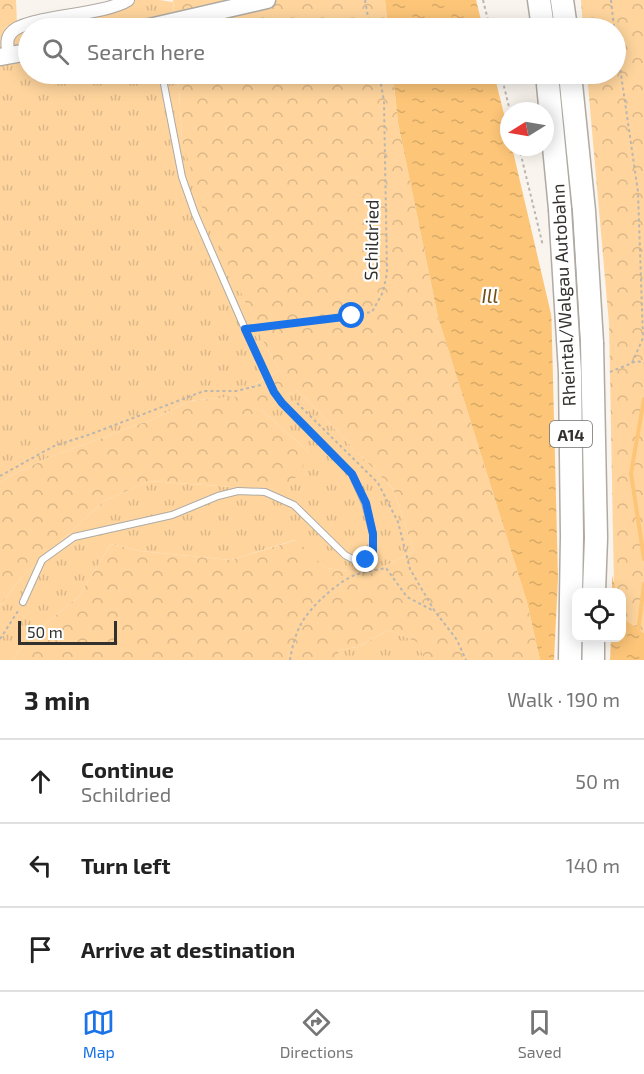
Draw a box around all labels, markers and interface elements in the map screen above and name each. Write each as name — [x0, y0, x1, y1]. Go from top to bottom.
search box — [18, 18, 626, 84]
icon: search — [39, 35, 72, 68]
text: Search here — [87, 38, 205, 64]
north arrow — [500, 102, 554, 156]
street label: Rheintal/Walgau Autobahn — [546, 183, 580, 407]
street label: Schildried — [359, 199, 383, 281]
water label: Ill — [482, 283, 498, 307]
route start — [338, 302, 364, 328]
road number: A14 — [550, 421, 592, 447]
route end — [352, 546, 378, 572]
map controls — [572, 588, 626, 642]
button: locate — [572, 588, 626, 642]
scale bar — [18, 618, 117, 646]
text: 50 m — [27, 622, 63, 641]
text: 3 min — [24, 684, 90, 715]
text: Walk · 190 m — [507, 687, 620, 711]
text: Continue — [81, 756, 174, 782]
icon: ahead — [24, 765, 57, 798]
text: 50 m — [575, 769, 620, 793]
text: Schildried — [81, 782, 171, 806]
icon: left — [24, 849, 57, 882]
text: Turn left — [81, 852, 170, 878]
text: 140 m — [566, 853, 620, 877]
icon: arrive — [24, 933, 57, 966]
text: Arrive at destination — [81, 936, 295, 962]
tab: Map — [82, 1006, 115, 1061]
tab: Directions — [280, 1006, 353, 1061]
tab: Saved — [518, 1006, 562, 1061]

